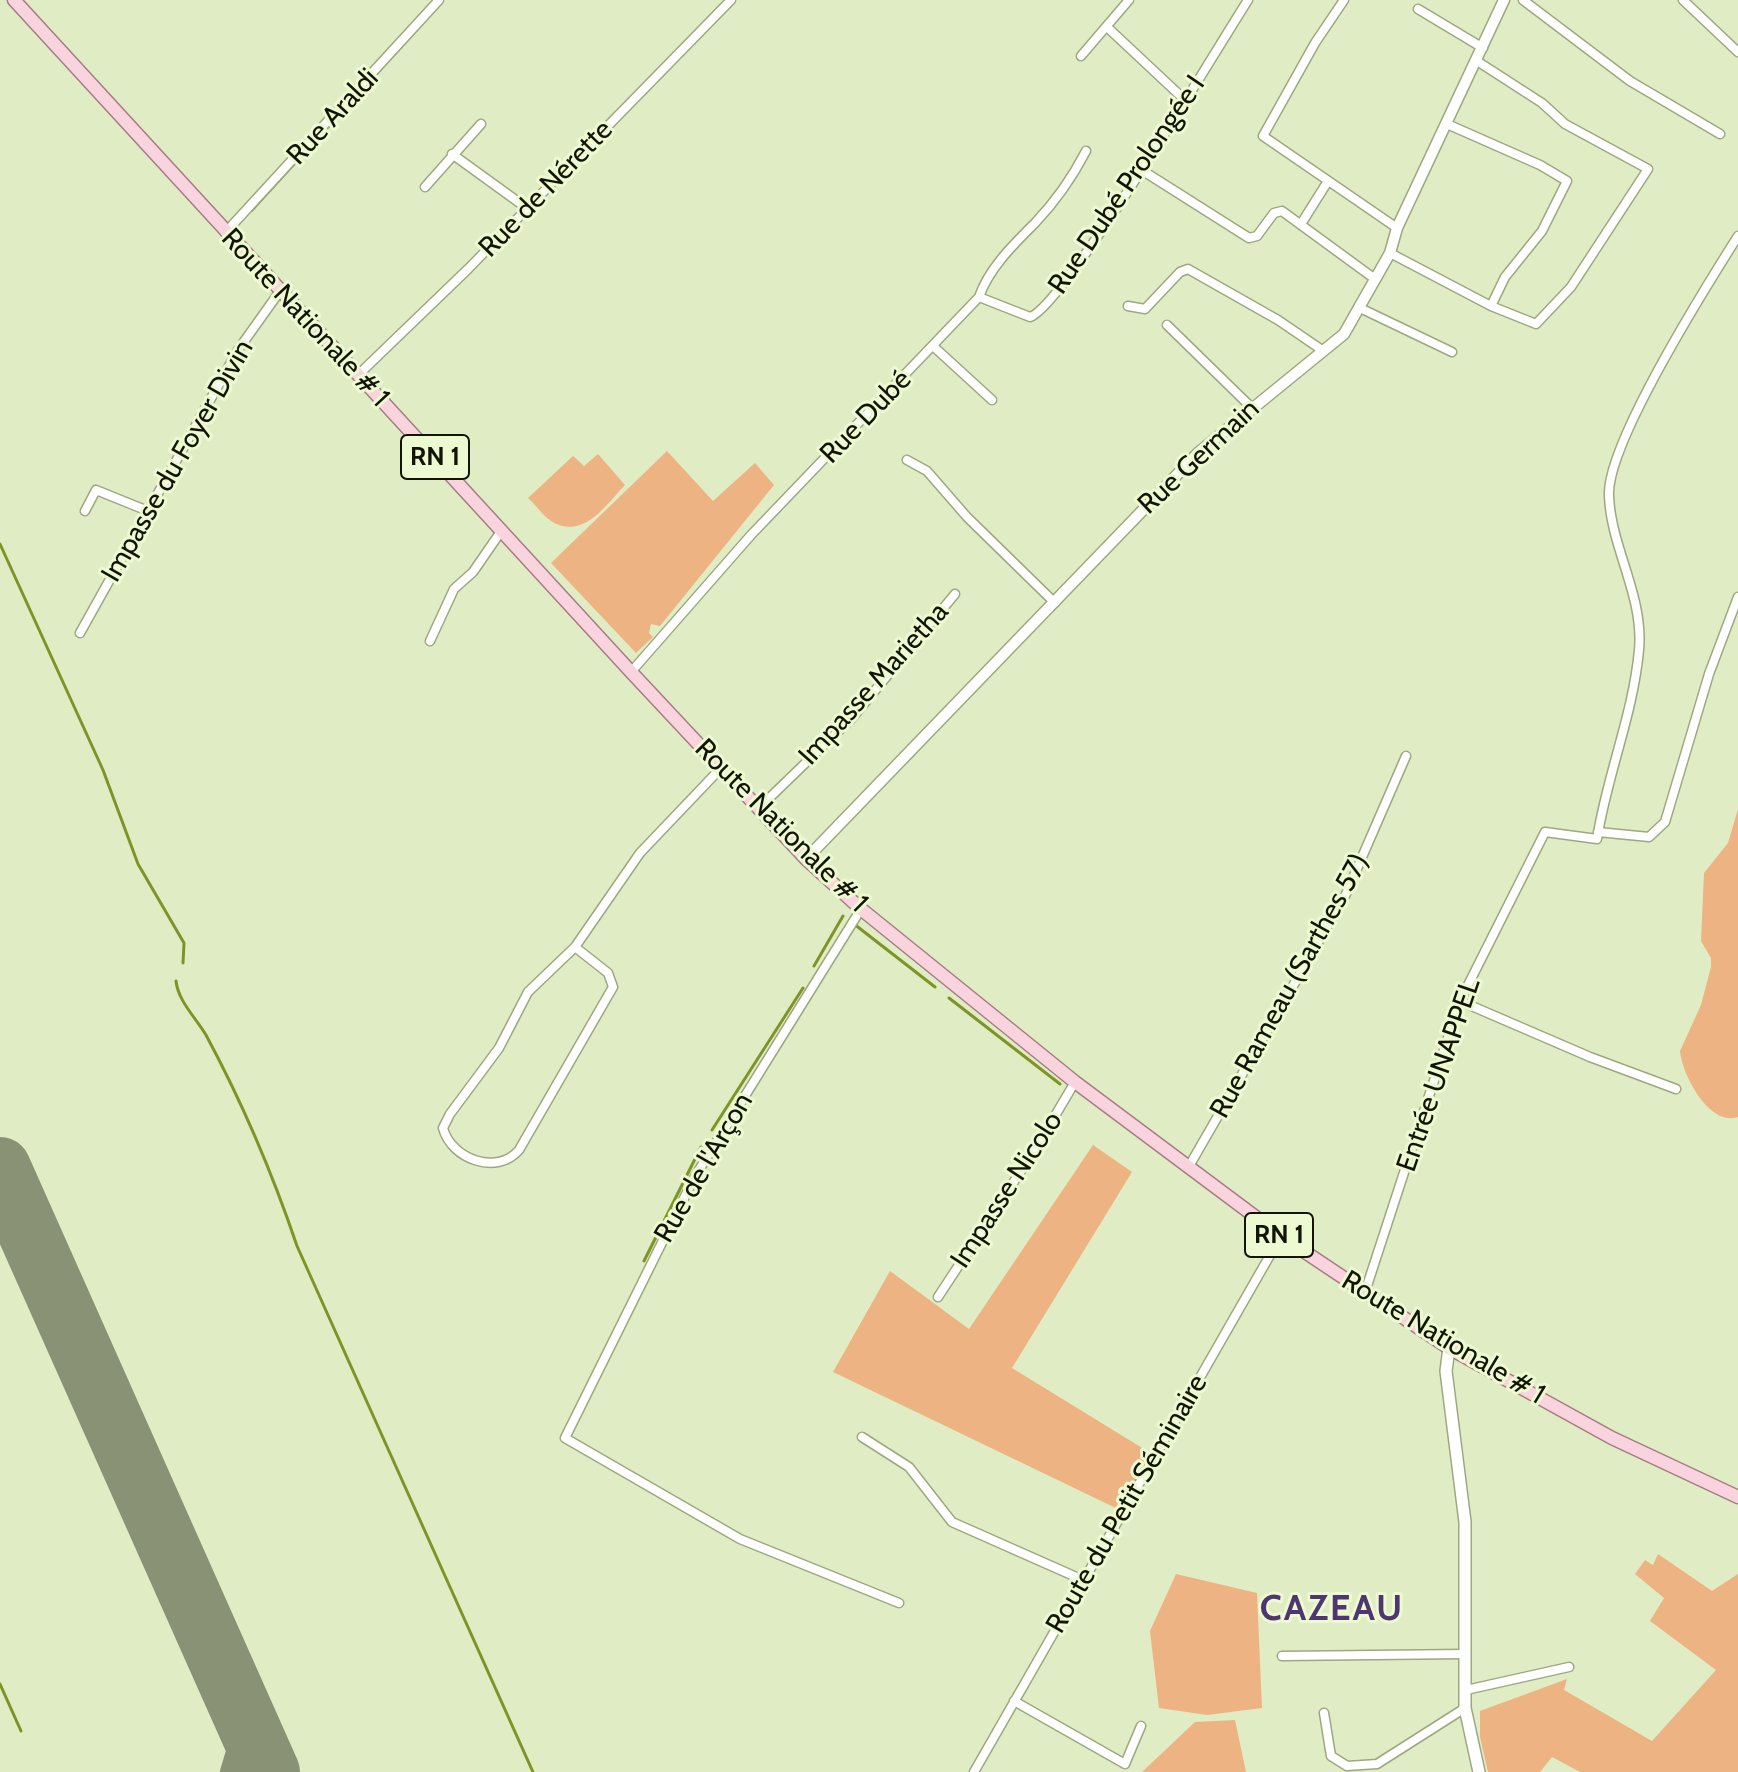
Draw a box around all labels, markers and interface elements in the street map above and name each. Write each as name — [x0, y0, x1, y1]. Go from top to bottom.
street label: Rue Araldi — [280, 62, 386, 172]
street label: Rue Dubé Prolongée I — [1041, 69, 1213, 301]
street label: Rue de Nérette — [472, 113, 620, 265]
street label: Route Nationale # 1 — [214, 222, 396, 414]
street label: Impasse du Foyer Divin — [95, 334, 261, 588]
street label: Rue Dubé — [813, 363, 919, 471]
street label: Rue Germain — [1131, 392, 1267, 522]
road number: RN 1 — [401, 435, 469, 479]
street label: Impasse Marietha — [792, 596, 956, 772]
street label: Route Nationale # 1 — [687, 732, 875, 920]
street label: Rue Rameau (Sarthes 57) — [1203, 848, 1377, 1124]
street label: Entrée UNAPPEL — [1390, 974, 1488, 1176]
street label: Rue de l'Arçon — [648, 1087, 760, 1249]
street label: Impasse Nicolo — [944, 1106, 1070, 1274]
road number: RN 1 — [1245, 1213, 1313, 1257]
street label: Route Nationale # 1 — [1335, 1264, 1551, 1412]
street label: Route du Petit Séminaire — [1039, 1369, 1215, 1639]
district label: CAZEAU — [1260, 1587, 1404, 1631]

